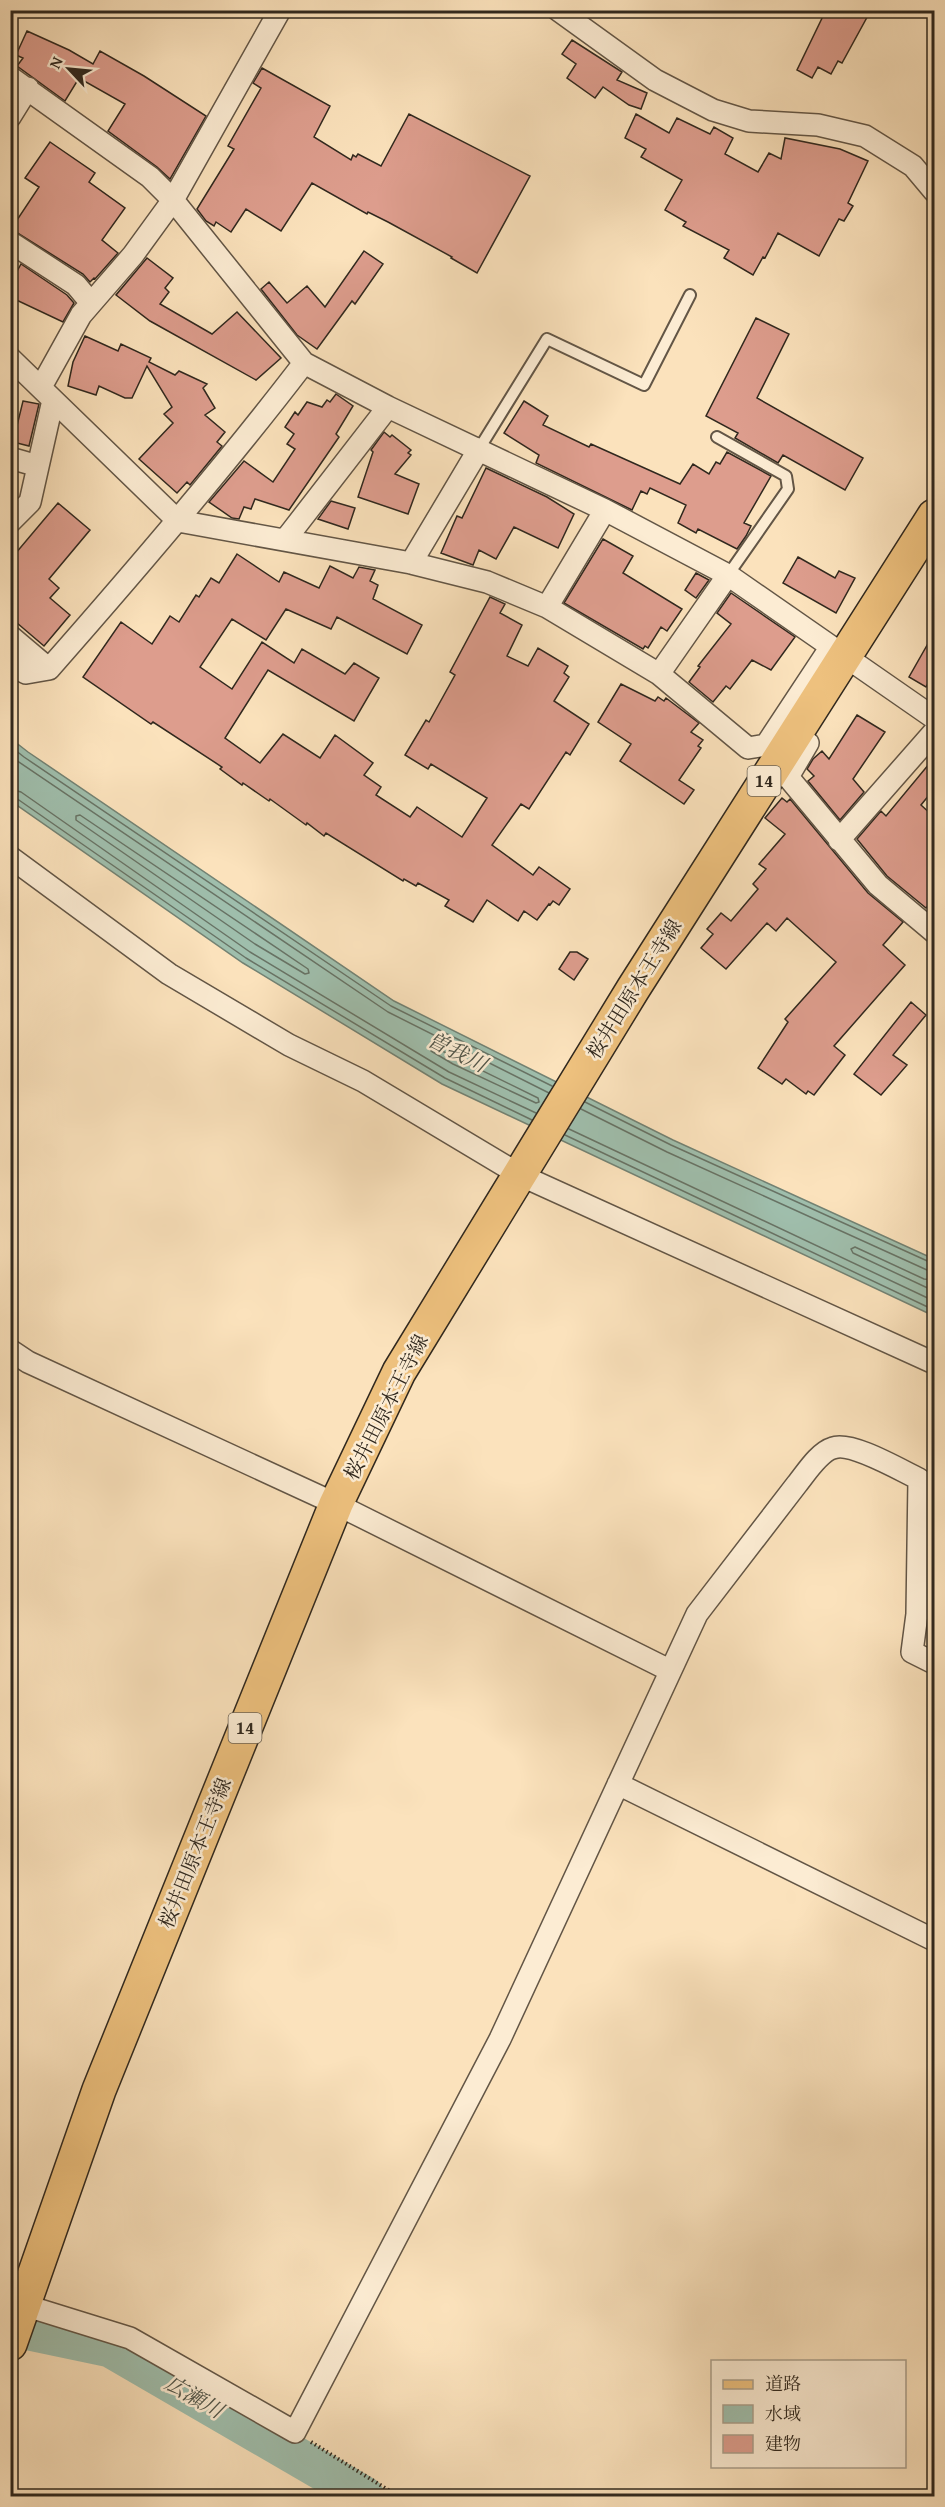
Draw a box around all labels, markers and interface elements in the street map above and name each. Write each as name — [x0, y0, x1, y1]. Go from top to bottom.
north arrow — [39, 39, 99, 99]
text: N — [42, 52, 69, 72]
road number: 14 — [748, 766, 780, 796]
street label: 桜井田原本王寺線 — [579, 913, 688, 1064]
water label: 曽我川 — [422, 1023, 494, 1081]
street label: 桜井田原本王寺線 — [336, 1329, 435, 1485]
road number: 14 — [228, 1713, 262, 1743]
street label: 桜井田原本王寺線 — [151, 1773, 238, 1932]
legend — [711, 2360, 906, 2468]
water label: 広瀬川 — [159, 2367, 231, 2427]
text: 道路 — [765, 2370, 801, 2397]
text: 水域 — [765, 2400, 801, 2427]
text: 建物 — [765, 2430, 801, 2457]

